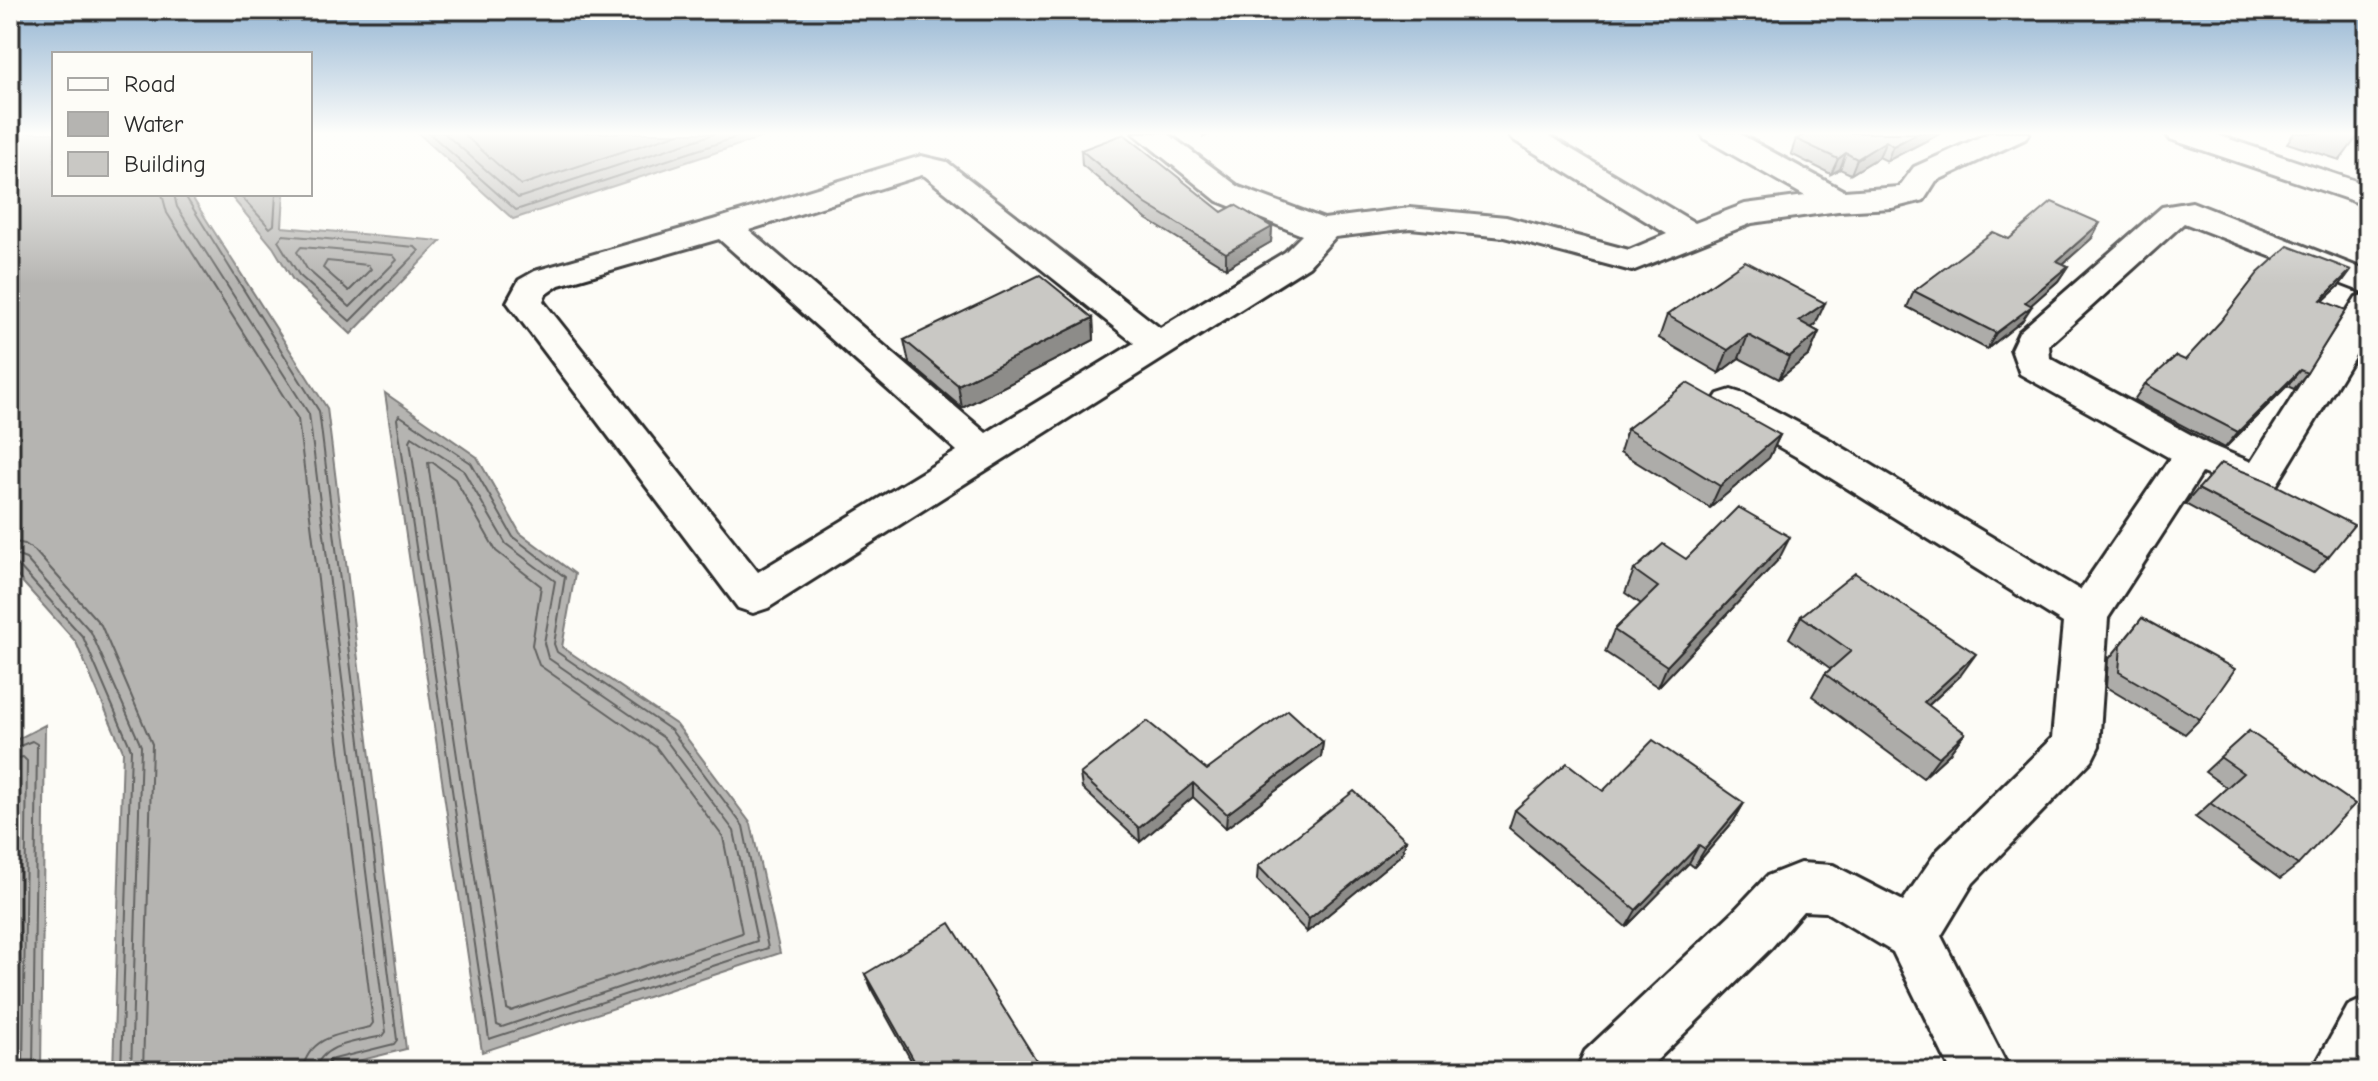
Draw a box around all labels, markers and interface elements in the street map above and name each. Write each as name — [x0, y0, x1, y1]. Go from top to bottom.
legend — [52, 52, 312, 196]
text: Road — [124, 70, 176, 98]
text: Water — [124, 110, 184, 138]
text: Building — [124, 150, 206, 178]

